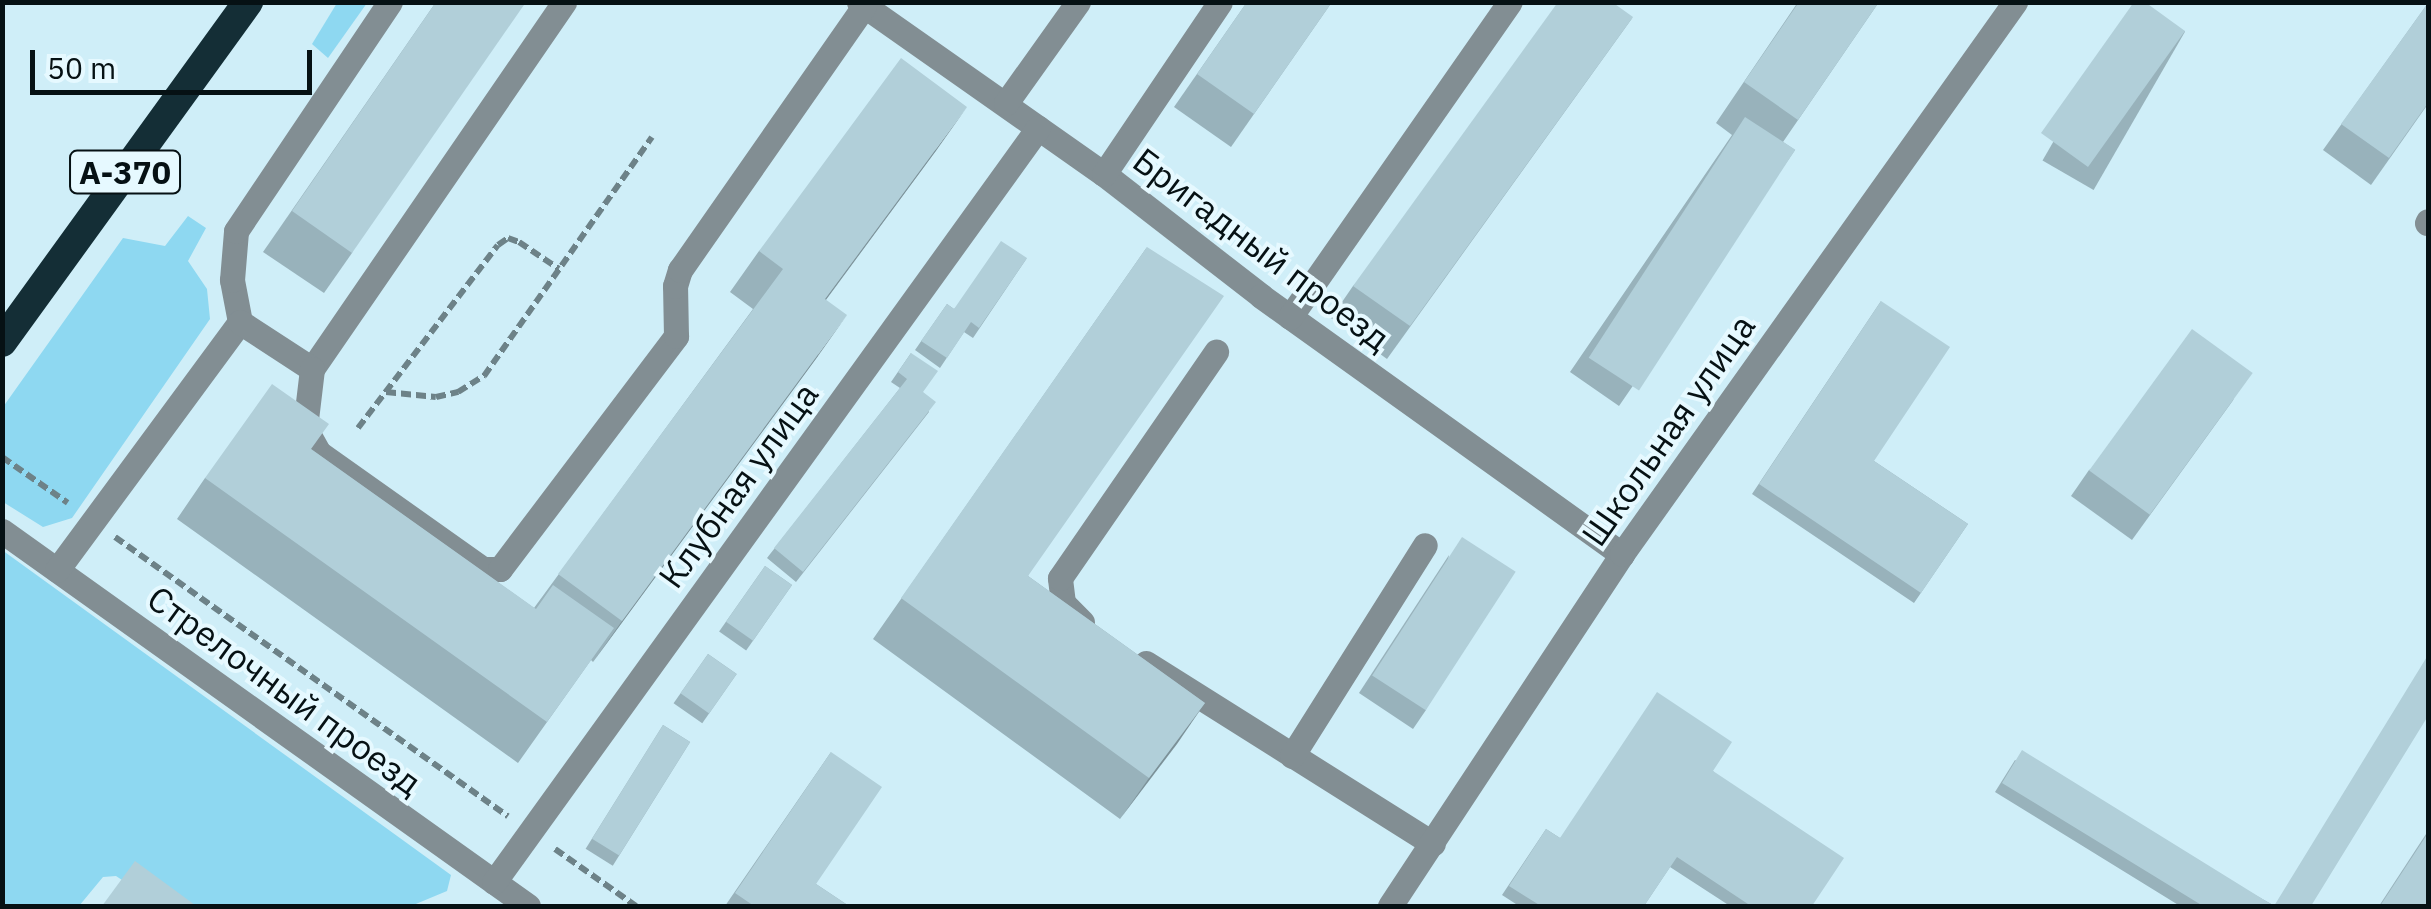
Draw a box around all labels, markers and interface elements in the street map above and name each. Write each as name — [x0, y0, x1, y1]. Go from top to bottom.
scale bar — [35, 30, 318, 92]
text: 50 m — [47, 48, 116, 87]
street label: Бригадный проезд — [1125, 139, 1399, 359]
road number: А-370 — [68, 145, 182, 199]
street label: Школьная улица — [1573, 306, 1763, 554]
street label: Клубная улица — [649, 374, 827, 596]
street label: Стрелочный проезд — [140, 577, 430, 803]

